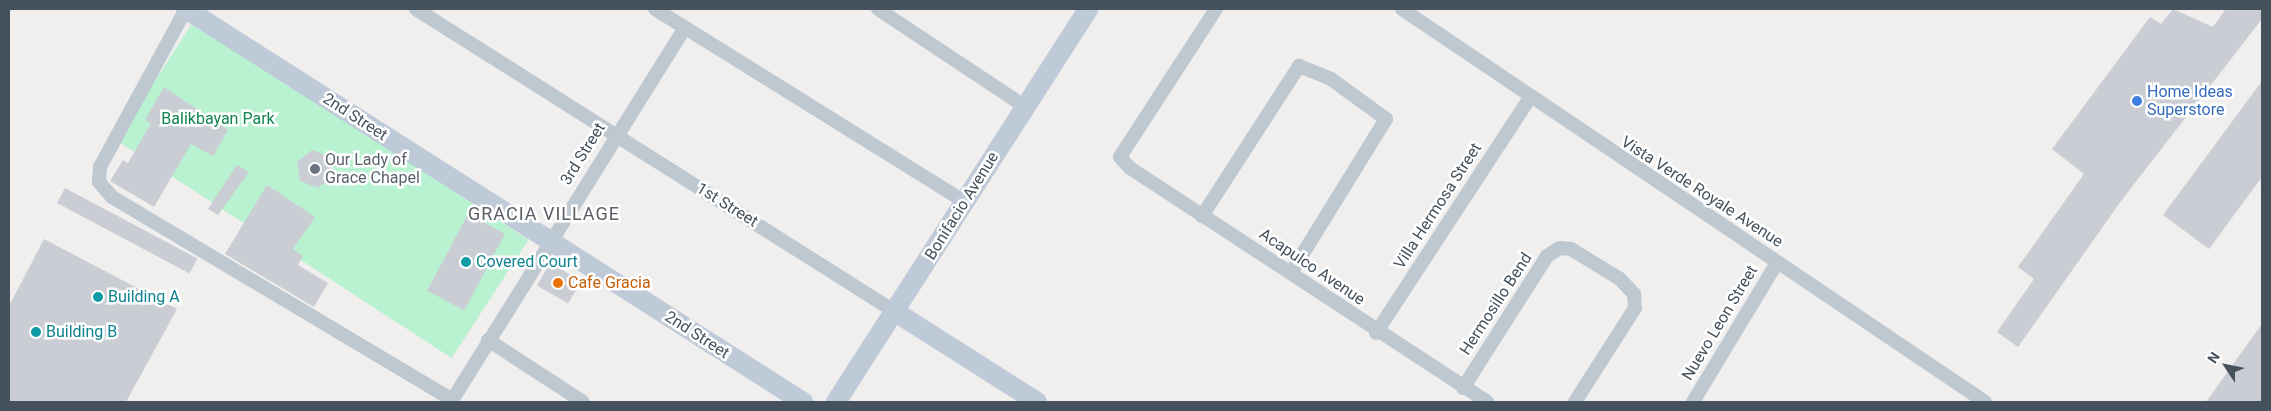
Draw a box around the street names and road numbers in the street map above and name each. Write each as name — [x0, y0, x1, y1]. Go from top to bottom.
street label: 2nd Street — [319, 89, 391, 145]
street label: 3rd Street — [556, 119, 610, 189]
street label: Vista Verde Royale Avenue — [1618, 132, 1786, 252]
street label: Villa Hermosa Street — [1390, 139, 1486, 273]
street label: Bonifacio Avenue — [921, 148, 1003, 264]
street label: 1st Street — [693, 179, 761, 231]
street label: Acapulco Avenue — [1256, 225, 1368, 309]
street label: Hermosillo Bend — [1456, 249, 1536, 359]
street label: Nuevo Leon Street — [1678, 262, 1762, 384]
street label: 2nd Street — [661, 307, 733, 363]

